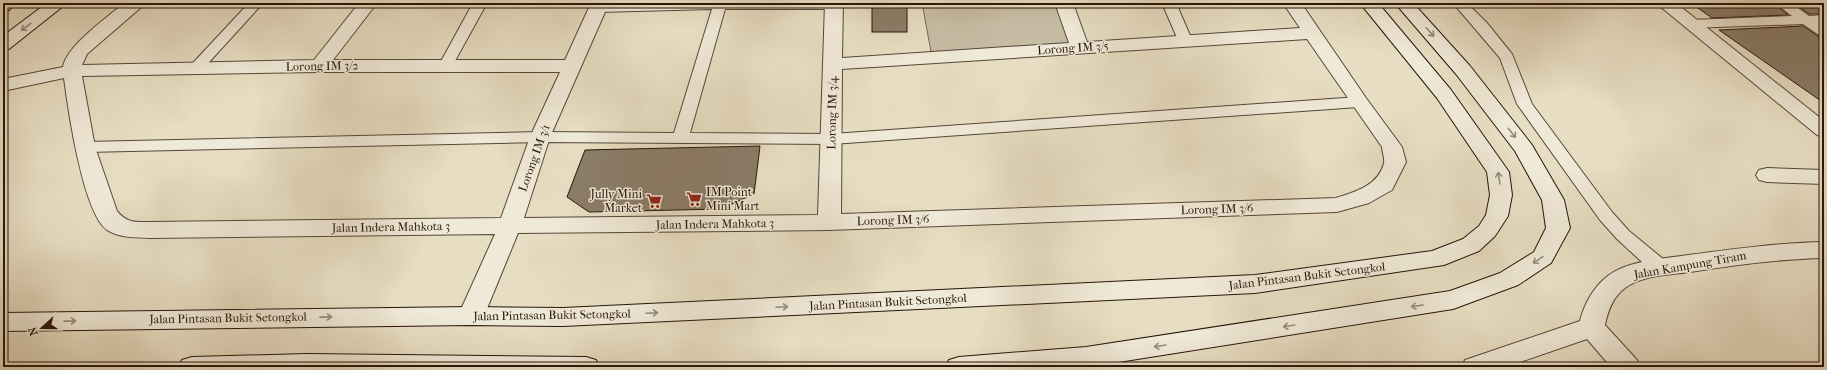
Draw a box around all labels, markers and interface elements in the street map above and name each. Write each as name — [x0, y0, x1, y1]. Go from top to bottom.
one-way arrow — [21, 23, 32, 32]
one-way arrow — [1426, 27, 1435, 38]
street label: Lorong IM 3/5 — [1037, 39, 1109, 57]
street label: Lorong IM 3/2 — [286, 58, 358, 74]
street label: Lorong IM 3/4 — [824, 75, 840, 150]
street label: Lorong IM 3/1 — [515, 122, 553, 194]
one-way arrow — [1508, 127, 1517, 138]
one-way arrow — [1495, 172, 1503, 185]
place label: IM Point Mini Mart — [706, 185, 760, 213]
place label: Jully Mini Market — [589, 187, 643, 215]
supermarket icon: IM Point Mini Mart — [685, 190, 703, 208]
supermarket icon: Jully Mini Market — [645, 192, 663, 210]
street label: Lorong IM 3/6 — [1180, 201, 1254, 217]
street label: Lorong IM 3/6 — [856, 212, 930, 228]
street label: Jalan Indera Mahkota 3 — [655, 216, 774, 232]
street label: Jalan Indera Mahkota 3 — [331, 219, 450, 235]
street label: Jalan Kampung Tiram — [1632, 248, 1747, 282]
one-way arrow — [1532, 256, 1543, 265]
street label: Jalan Pintasan Bukit Setongkol — [1227, 259, 1387, 293]
street label: Jalan Pintasan Bukit Setongkol — [808, 291, 968, 313]
one-way arrow — [1411, 302, 1424, 310]
one-way arrow — [775, 303, 788, 310]
street label: Jalan Pintasan Bukit Setongkol — [472, 307, 631, 323]
north arrow — [22, 308, 62, 348]
one-way arrow — [645, 309, 658, 316]
street label: Jalan Pintasan Bukit Setongkol — [148, 310, 307, 326]
one-way arrow — [319, 313, 332, 321]
one-way arrow — [63, 317, 76, 325]
one-way arrow — [1283, 322, 1296, 330]
text: N — [25, 325, 41, 338]
one-way arrow — [1154, 342, 1167, 350]

